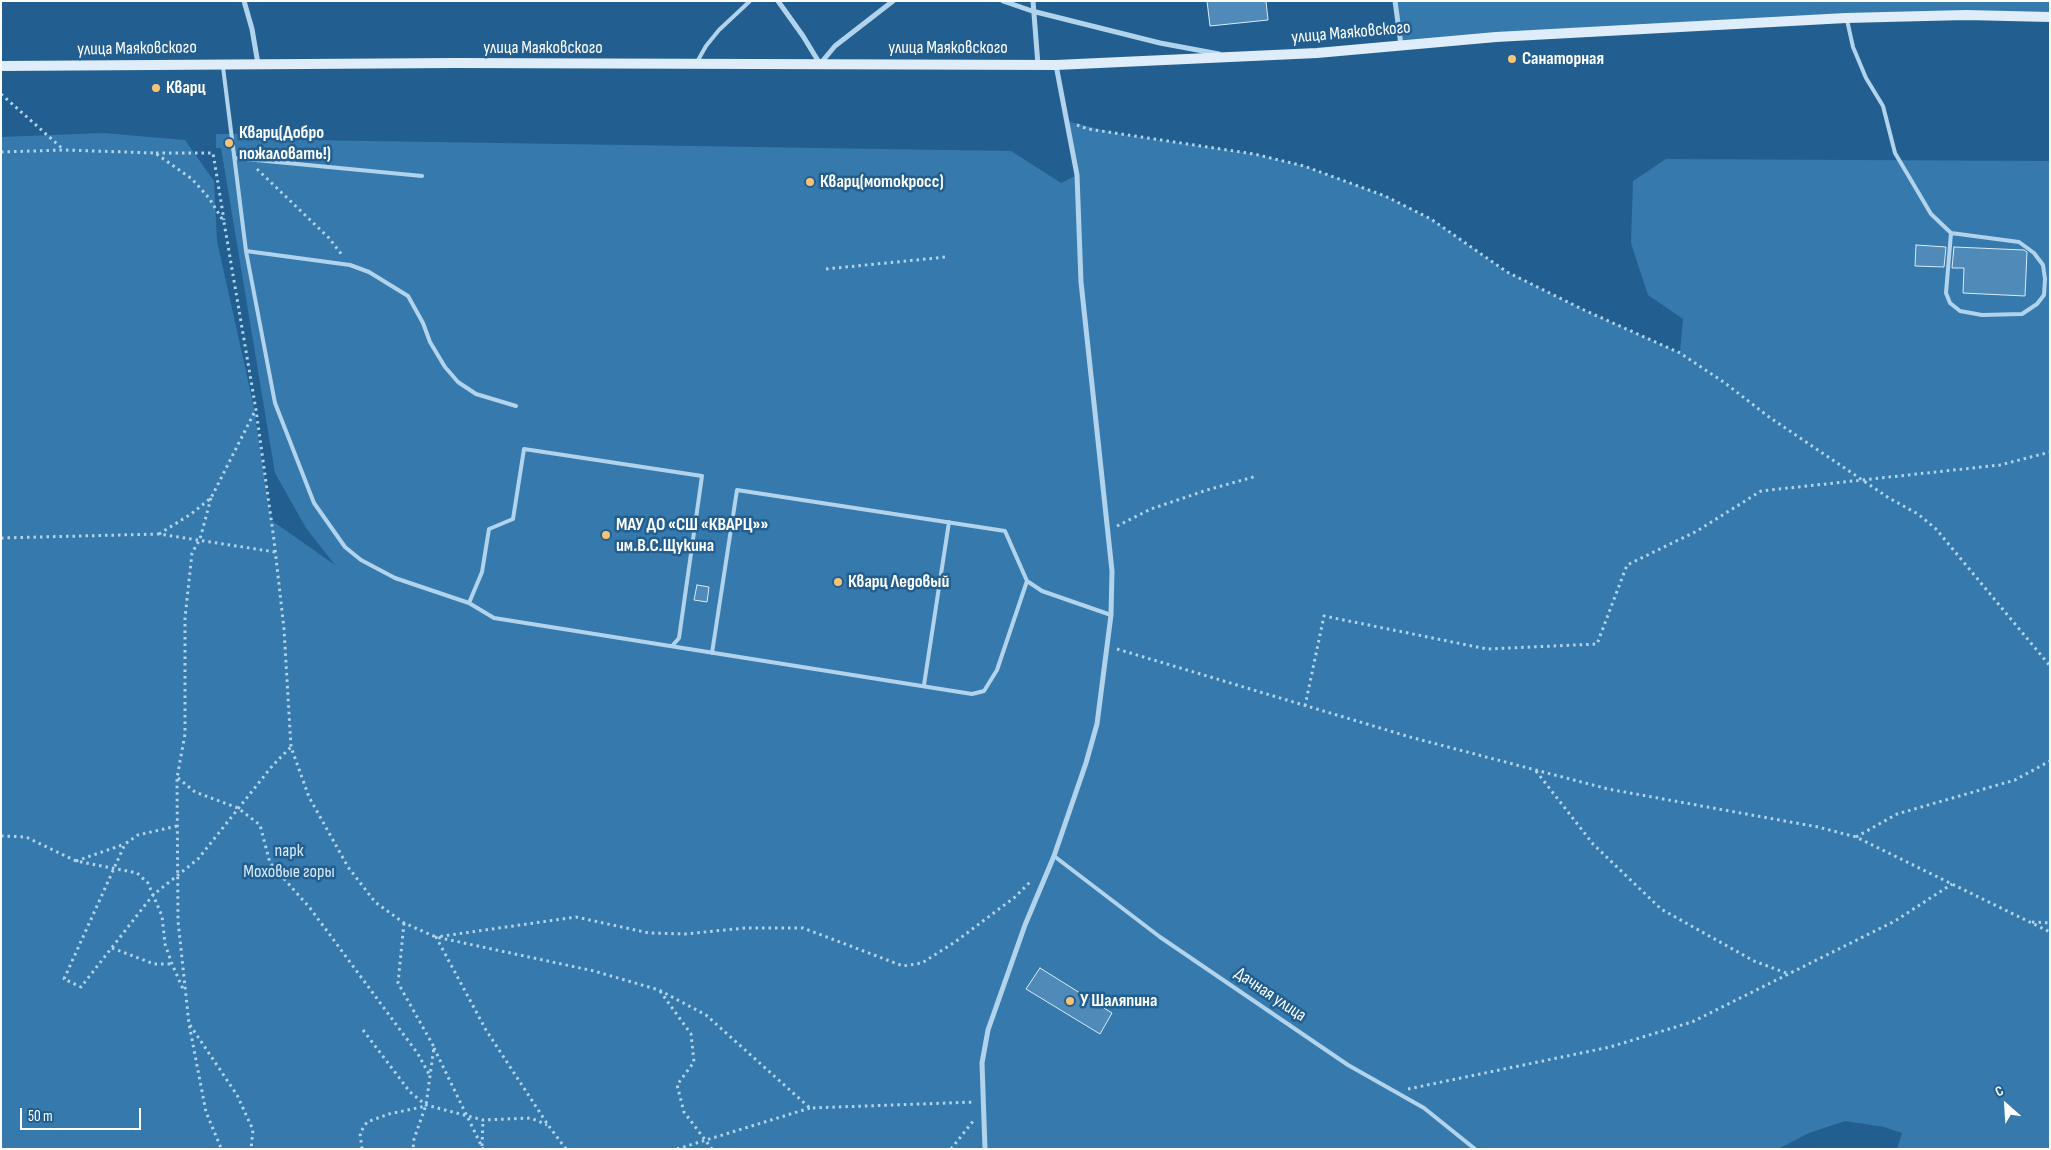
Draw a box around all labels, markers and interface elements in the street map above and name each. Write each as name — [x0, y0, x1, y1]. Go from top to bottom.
street label: улица Маяковского — [1290, 17, 1412, 49]
street label: улица Маяковского — [77, 37, 197, 61]
street label: улица Маяковского — [483, 37, 603, 59]
street label: улица Маяковского — [888, 37, 1008, 59]
place label: Санаторная — [1522, 48, 1604, 70]
marker: Санаторная — [1506, 53, 1518, 65]
place label: Кварц — [166, 77, 206, 99]
marker: Кварц — [150, 82, 162, 94]
place label: Кварц(Добро пожаловать!) — [239, 122, 331, 164]
marker: Кварц(Добро пожаловать!) — [223, 137, 235, 149]
place label: Кварц(мотокросс) — [820, 171, 944, 193]
marker: Кварц(мотокросс) — [804, 176, 816, 188]
place label: МАУ ДО «СШ «КВАРЦ»» им.В.С.Щукина — [616, 514, 768, 556]
marker: МАУ ДО «СШ «КВАРЦ»» им.В.С.Щукина — [600, 529, 612, 541]
place label: Кварц Ледовый — [848, 571, 949, 593]
marker: Кварц Ледовый — [832, 576, 844, 588]
park label: парк Моховые горы — [243, 840, 335, 882]
street label: Дачная улица — [1230, 963, 1310, 1027]
place label: У Шаляпина — [1080, 990, 1157, 1012]
marker: У Шаляпина — [1064, 995, 1076, 1007]
north arrow — [1981, 1080, 2031, 1130]
text: С — [1992, 1082, 2006, 1100]
scale bar — [22, 1098, 144, 1130]
text: 50 m — [28, 1107, 53, 1126]

